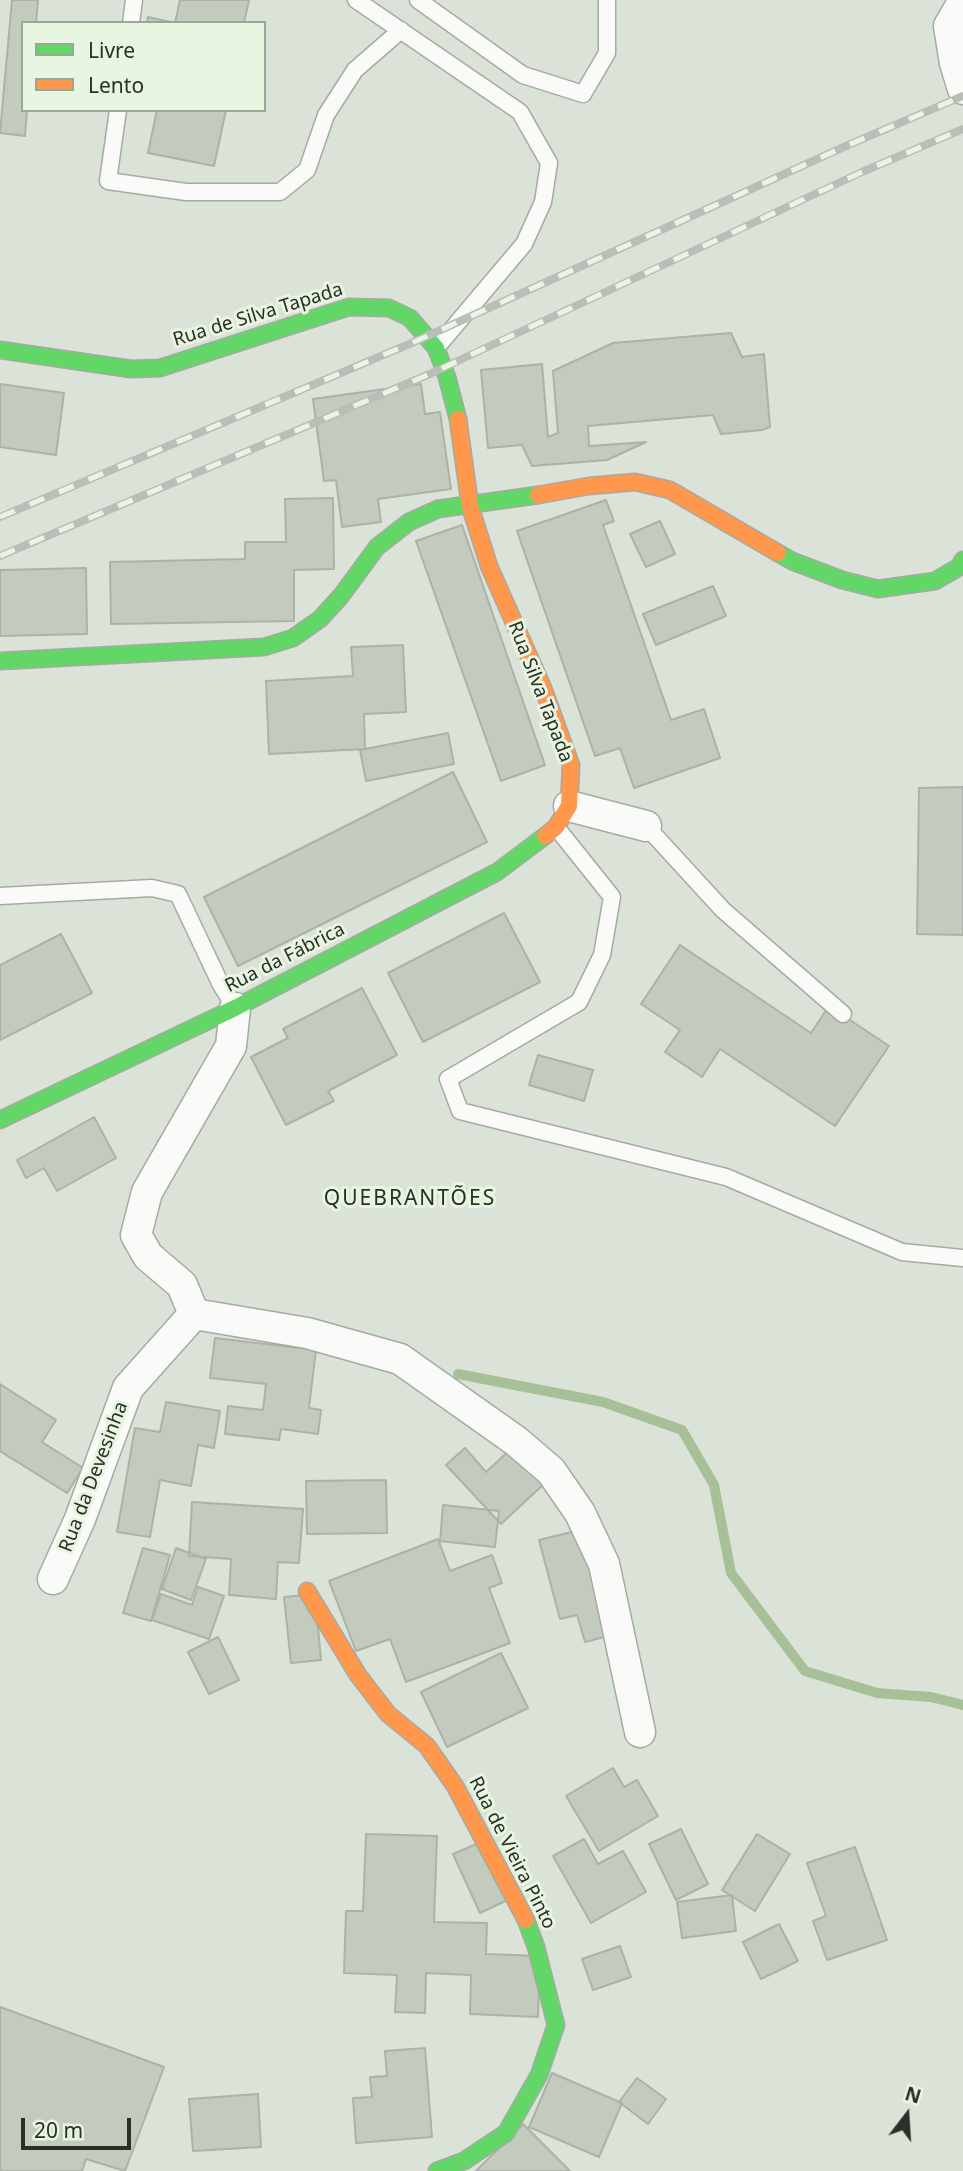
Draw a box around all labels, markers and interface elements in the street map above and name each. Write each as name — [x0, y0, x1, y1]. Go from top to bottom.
legend — [21, 21, 266, 112]
text: Livre — [88, 36, 135, 64]
text: Lento — [88, 71, 144, 99]
street label: Rua de Silva Tapada — [170, 278, 346, 352]
street label: Rua Silva Tapada — [503, 618, 577, 766]
street label: Rua da Fábrica — [221, 918, 349, 998]
district label: QUEBRANTÕES — [325, 1186, 495, 1212]
street label: Rua da Devesinha — [55, 1399, 133, 1555]
street label: Rua de Vieira Pinto — [464, 1773, 560, 1933]
north arrow — [872, 2080, 942, 2150]
text: N — [902, 2080, 924, 2110]
scale bar — [24, 2104, 135, 2148]
text: 20 m — [34, 2116, 83, 2144]

